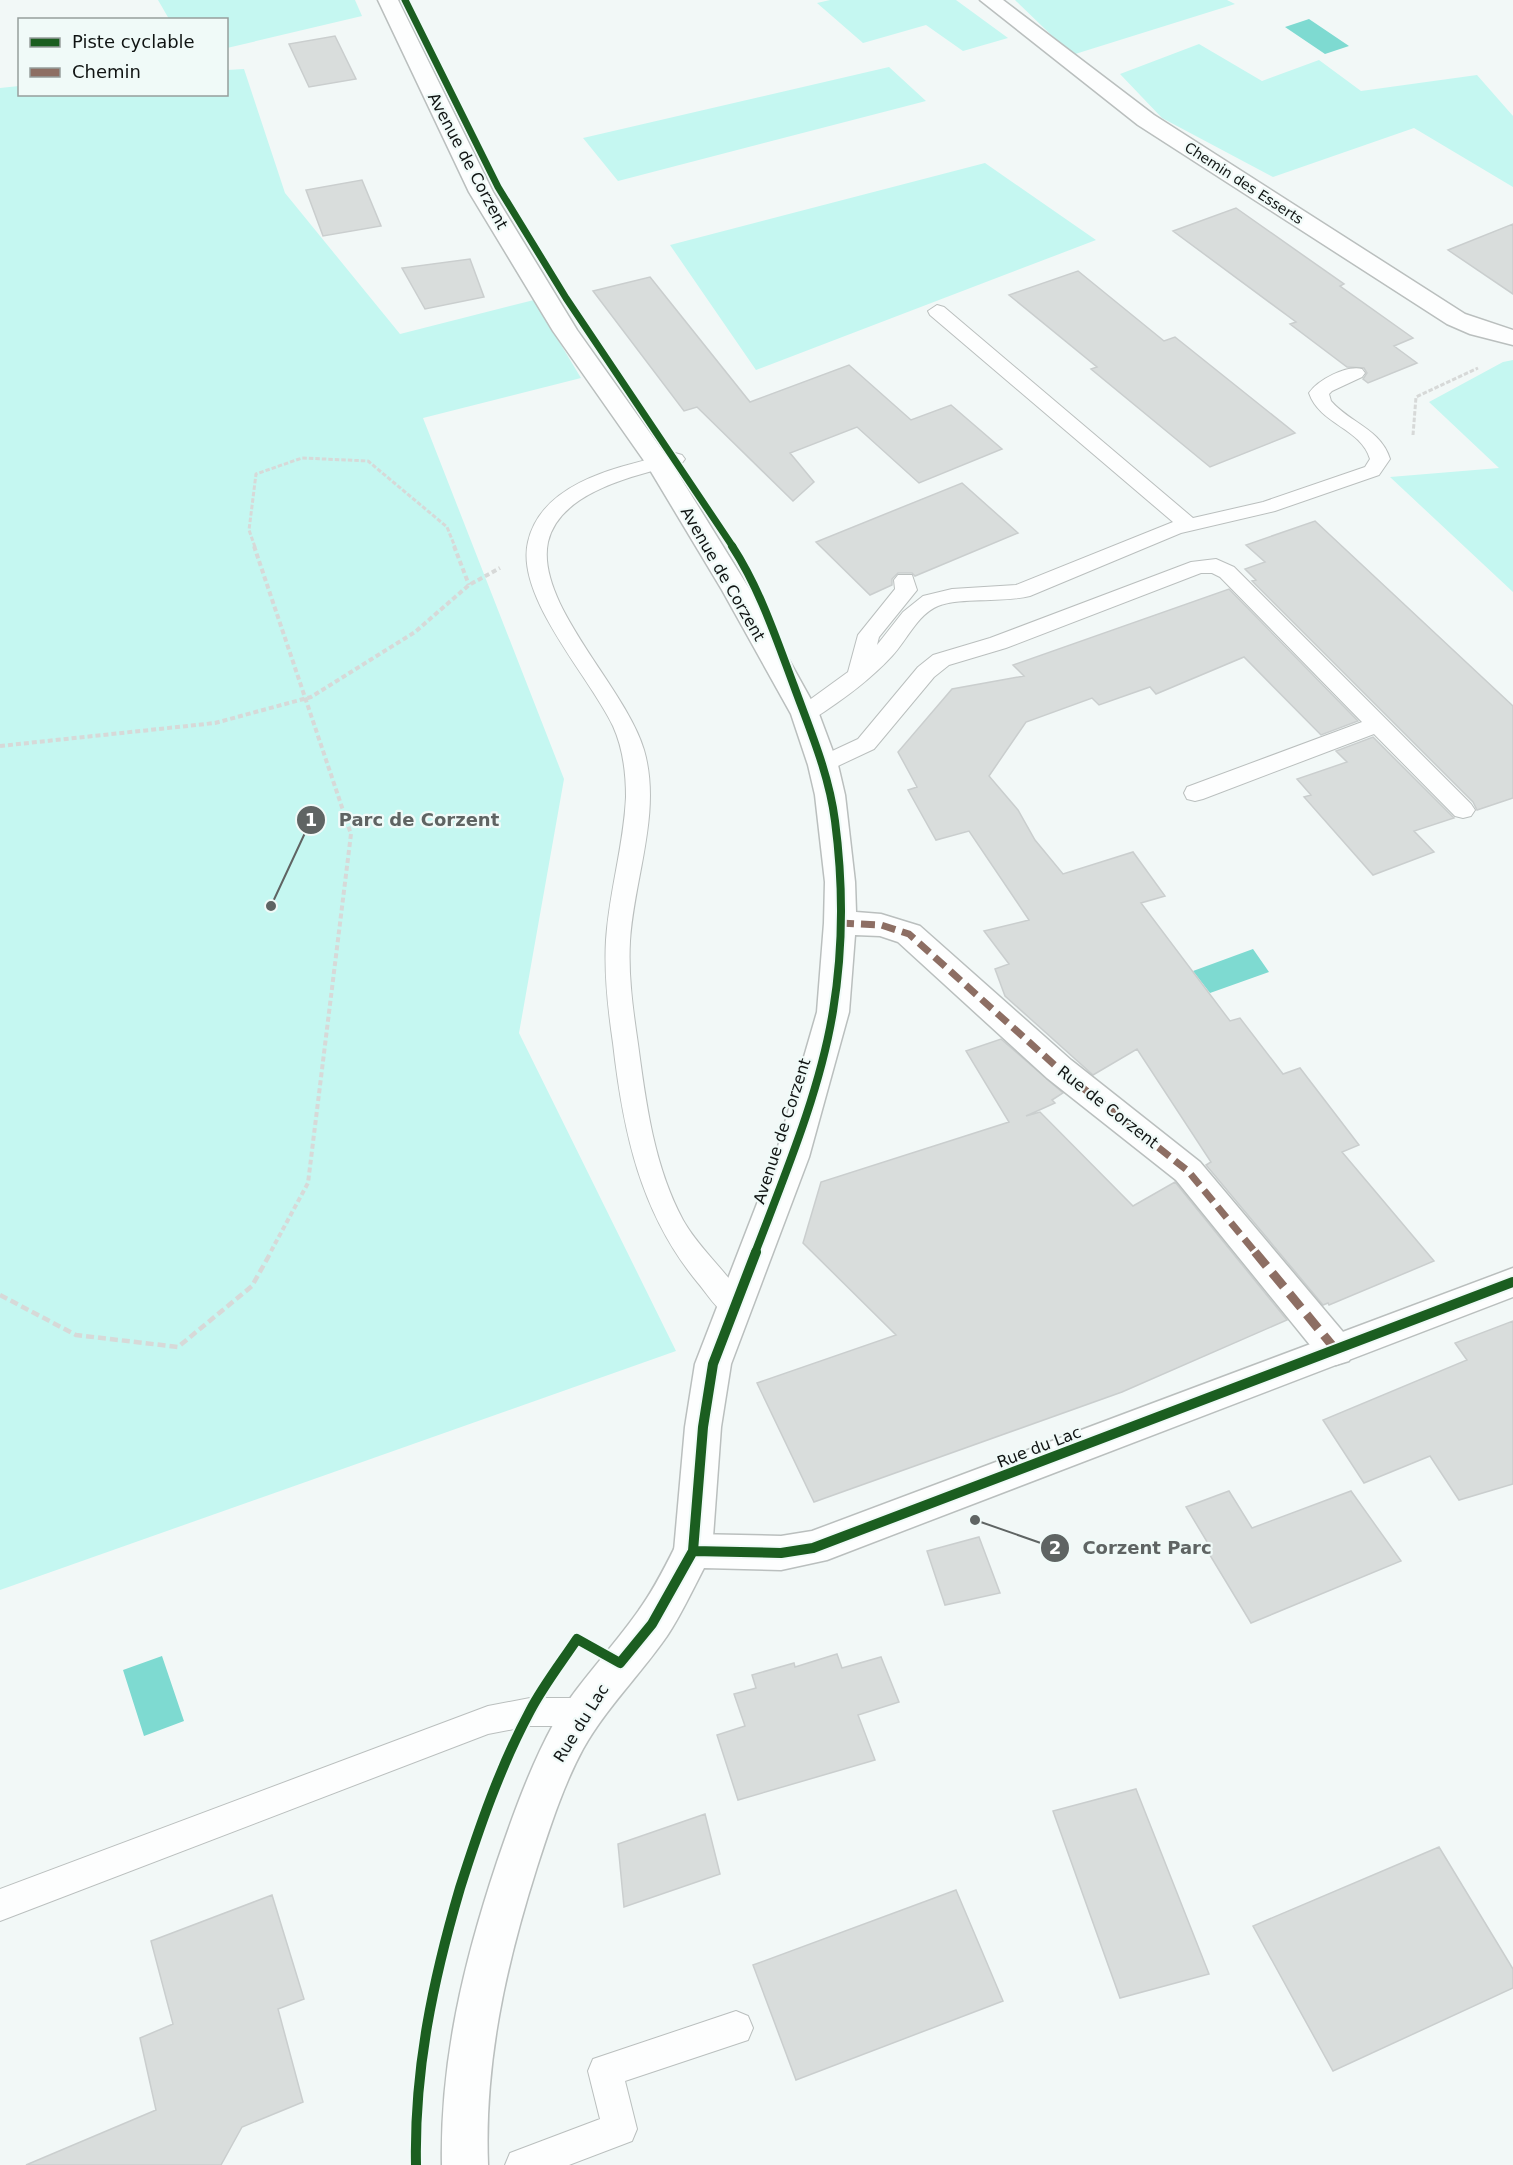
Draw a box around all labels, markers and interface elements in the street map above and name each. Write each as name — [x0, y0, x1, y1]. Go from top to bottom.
legend — [18, 18, 228, 96]
text: Piste cyclable — [72, 31, 195, 52]
text: Chemin — [72, 61, 141, 82]
street label: Avenue de Corzent — [424, 90, 512, 232]
street label: Chemin des Esserts — [1182, 139, 1306, 227]
street label: Avenue de Corzent — [677, 504, 769, 644]
callout: Parc de Corzent — [296, 802, 511, 838]
text: 1 — [305, 809, 317, 830]
text: Parc de Corzent — [339, 809, 500, 830]
street label: Avenue de Corzent — [750, 1056, 814, 1206]
street label: Rue de Corzent — [1054, 1062, 1162, 1152]
street label: Rue du Lac — [994, 1422, 1084, 1472]
callout: Corzent Parc — [1040, 1530, 1223, 1566]
text: 2 — [1049, 1537, 1061, 1558]
text: Corzent Parc — [1082, 1537, 1212, 1558]
street label: Rue du Lac — [550, 1680, 612, 1766]

